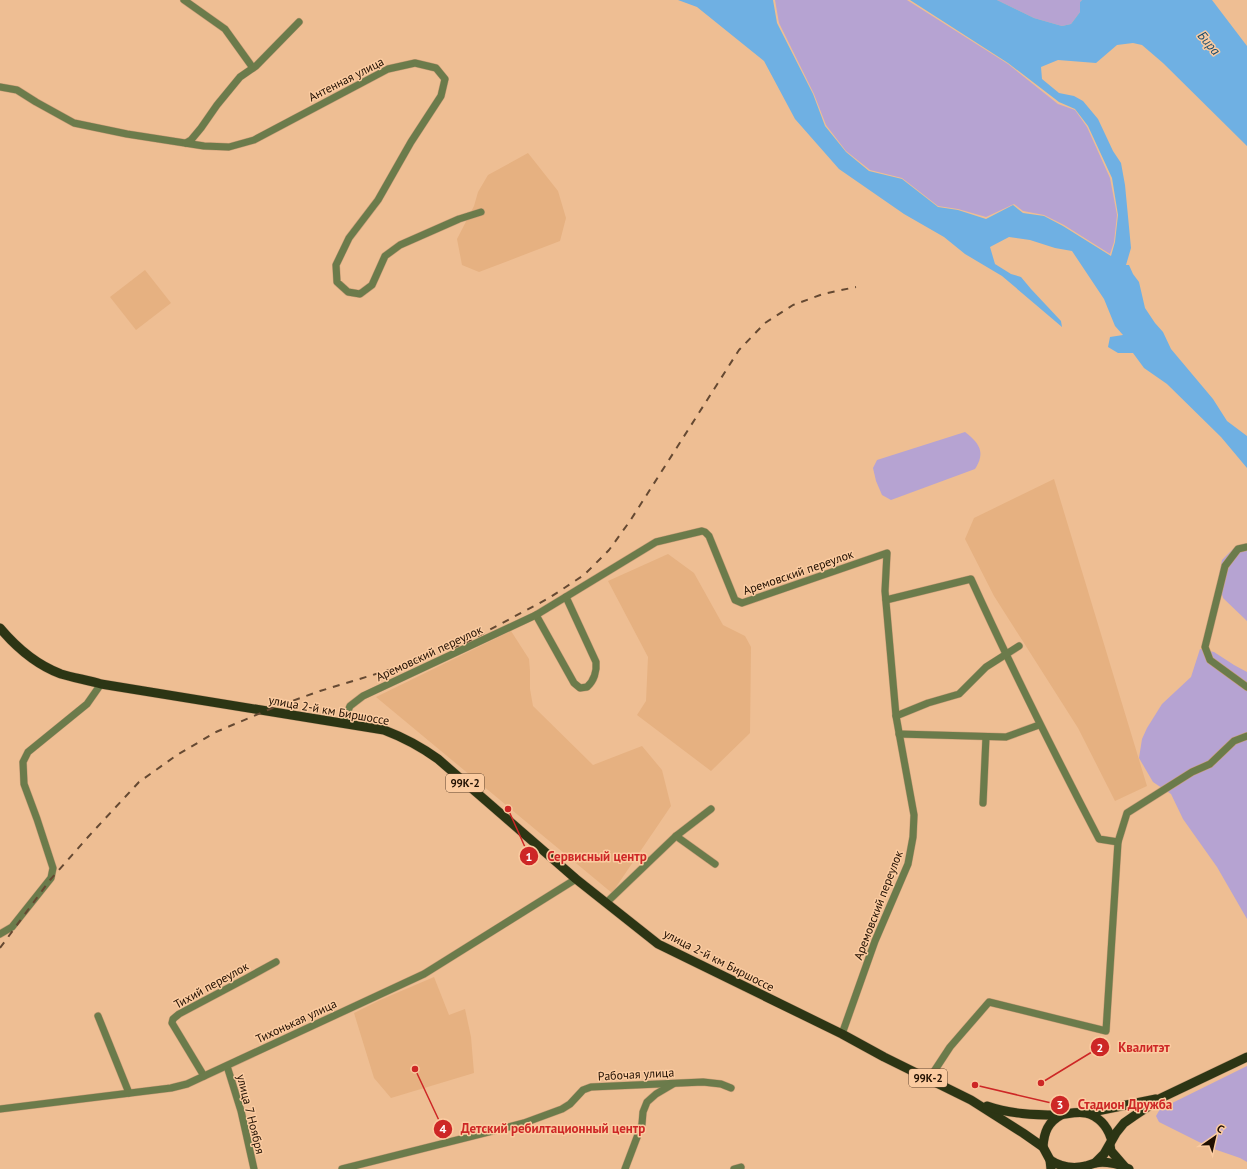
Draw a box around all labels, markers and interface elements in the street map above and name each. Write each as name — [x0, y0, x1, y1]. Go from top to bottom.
water label: Бира — [1194, 27, 1225, 59]
street label: Антенная улица — [306, 54, 386, 104]
street label: Аремовский переулок — [741, 546, 855, 598]
street label: Аремовский переулок — [373, 622, 485, 684]
street label: улица 2-й км Биршоссе — [267, 692, 391, 728]
road number: 99К-2 — [446, 774, 484, 792]
callout: Сервисный центр — [519, 844, 654, 869]
text: Сервисный центр — [547, 848, 647, 865]
street label: Аремовский переулок — [850, 848, 906, 962]
text: 1 — [526, 849, 532, 864]
street label: улица 2-й км Биршоссе — [661, 926, 777, 994]
street label: Тихий переулок — [171, 958, 251, 1012]
street label: Тихонькая улица — [253, 996, 339, 1046]
callout: Квалитэт — [1090, 1035, 1178, 1060]
text: Квалитэт — [1118, 1039, 1170, 1056]
text: 2 — [1097, 1040, 1103, 1055]
street label: Рабочая улица — [597, 1065, 675, 1083]
road number: 99К-2 — [909, 1069, 947, 1087]
street label: улица 7 Ноября — [234, 1073, 268, 1155]
callout: Стадион Дружба — [1050, 1092, 1181, 1117]
text: Стадион Дружба — [1078, 1096, 1172, 1113]
text: 3 — [1057, 1097, 1063, 1112]
callout: Детский ребилтационный центр — [433, 1116, 654, 1141]
north arrow — [1195, 1117, 1235, 1157]
text: Детский ребилтационный центр — [461, 1120, 645, 1137]
text: 4 — [440, 1121, 447, 1136]
text: С — [1214, 1121, 1227, 1136]

